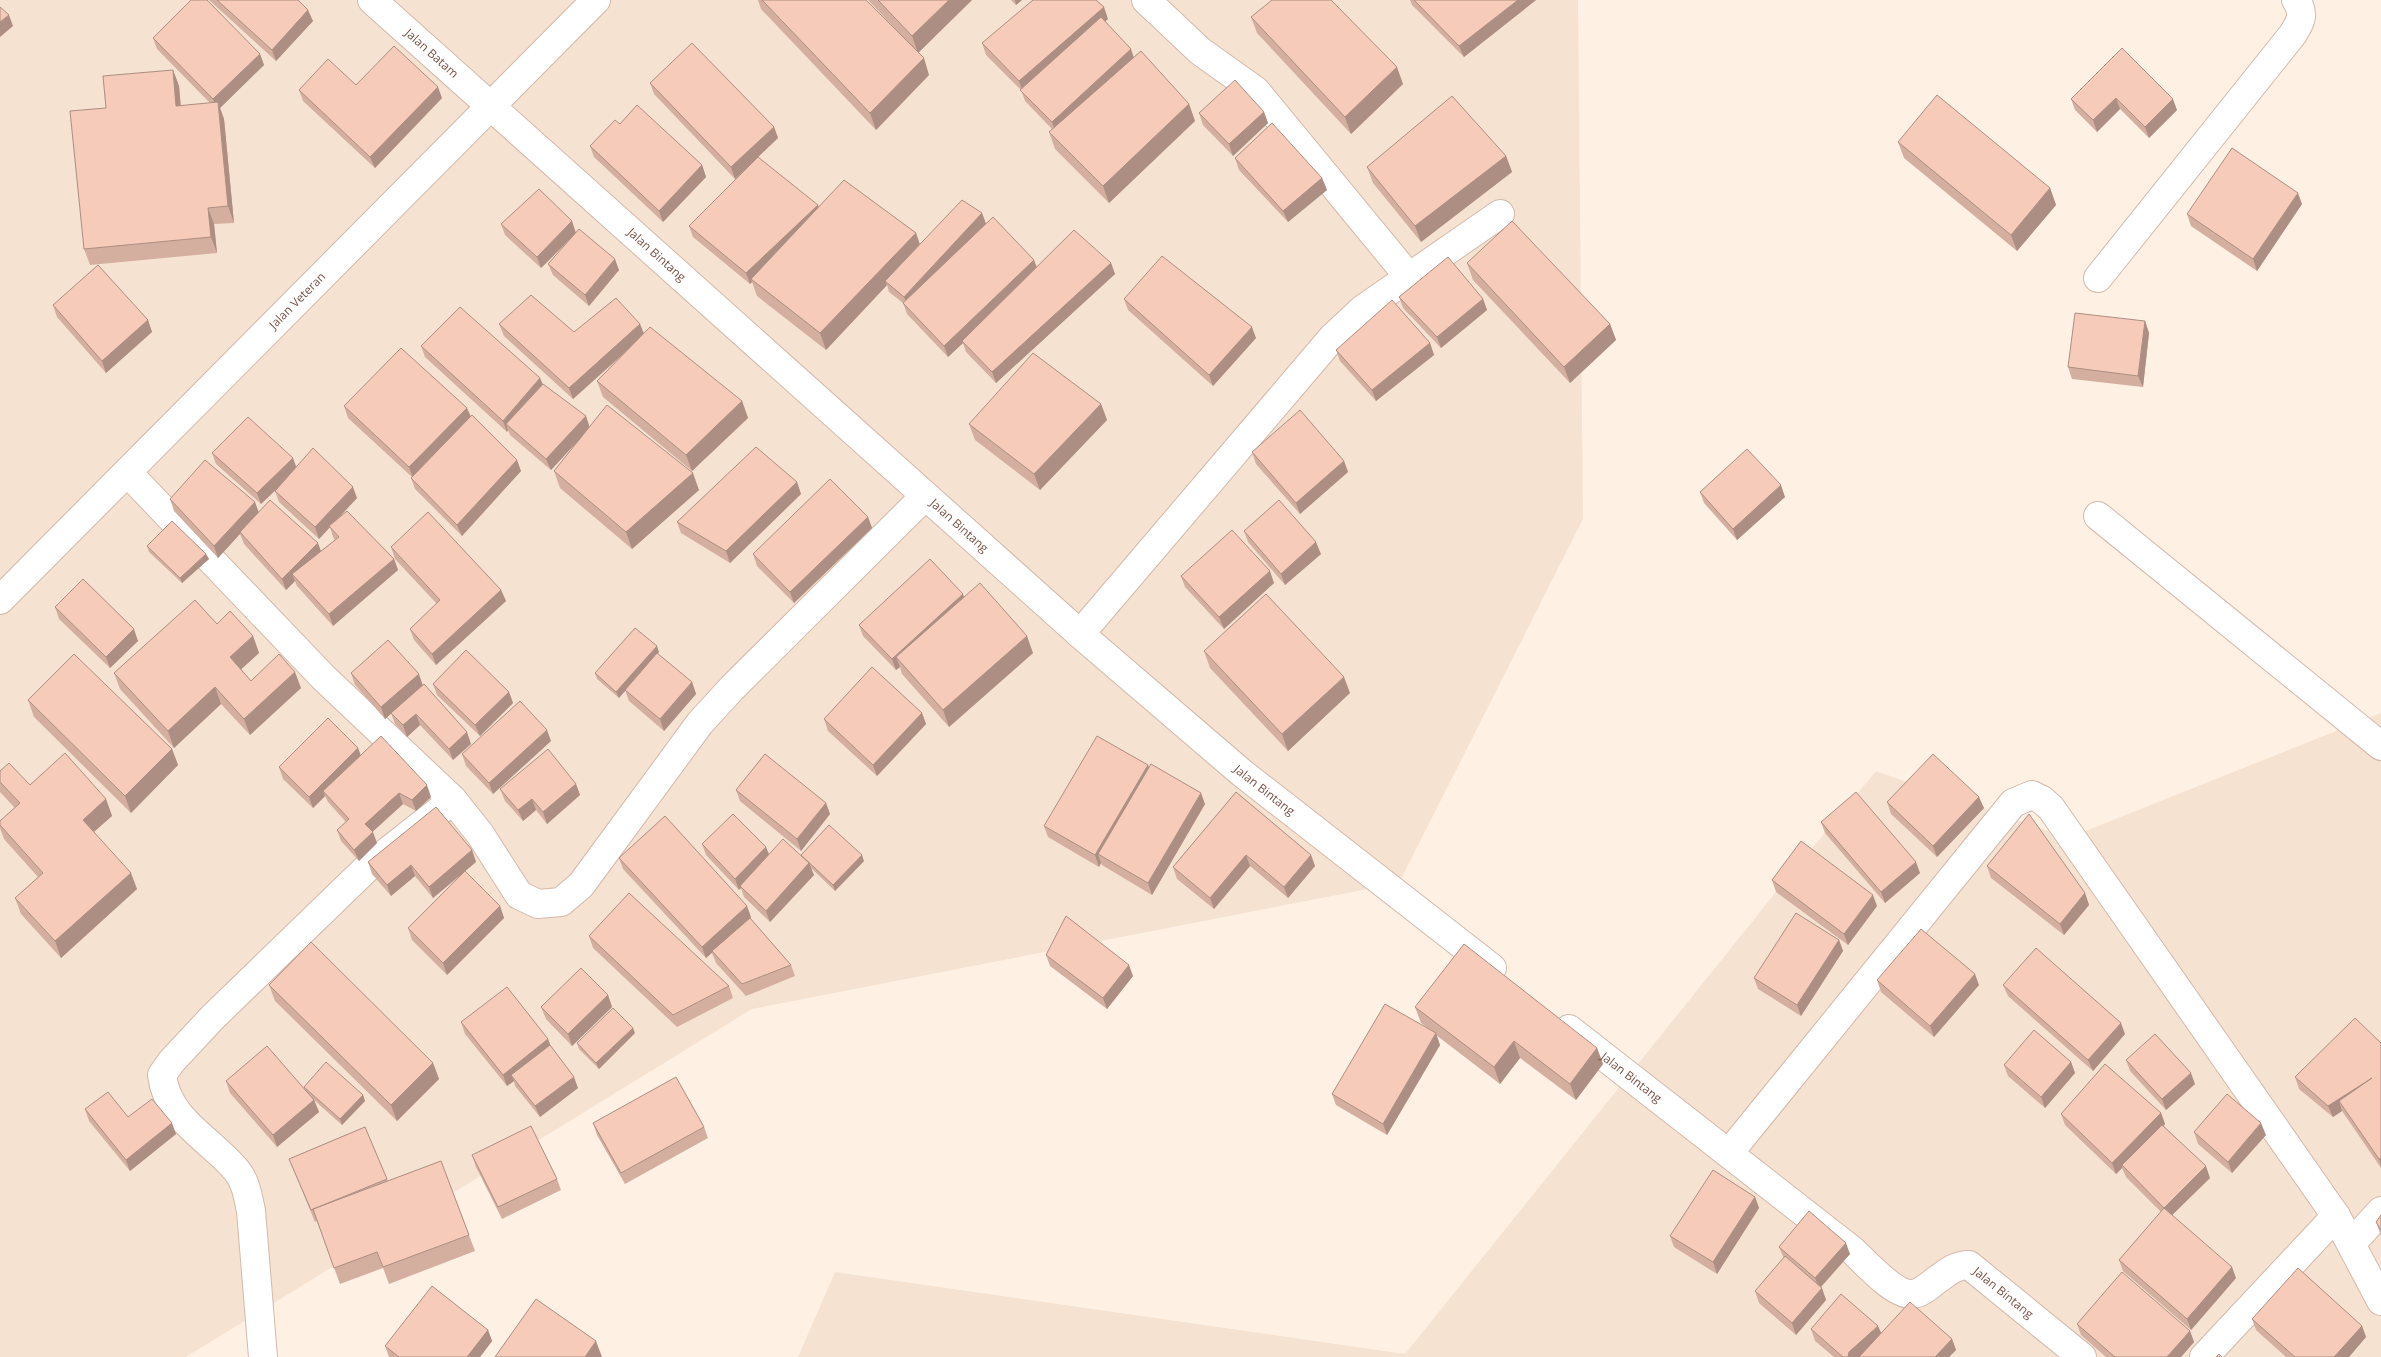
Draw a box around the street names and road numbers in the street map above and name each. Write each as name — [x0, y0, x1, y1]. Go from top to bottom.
street label: Jalan Batam — [401, 24, 462, 82]
street label: Jalan Bintang — [623, 223, 690, 285]
street label: Jalan Veteran — [264, 268, 329, 333]
street label: Jalan Bintang — [926, 494, 993, 556]
street label: Jalan Bintang — [1230, 760, 1299, 819]
street label: Jalan Bintang — [1597, 1047, 1666, 1107]
street label: Jalan Bintang — [1969, 1262, 2038, 1322]

